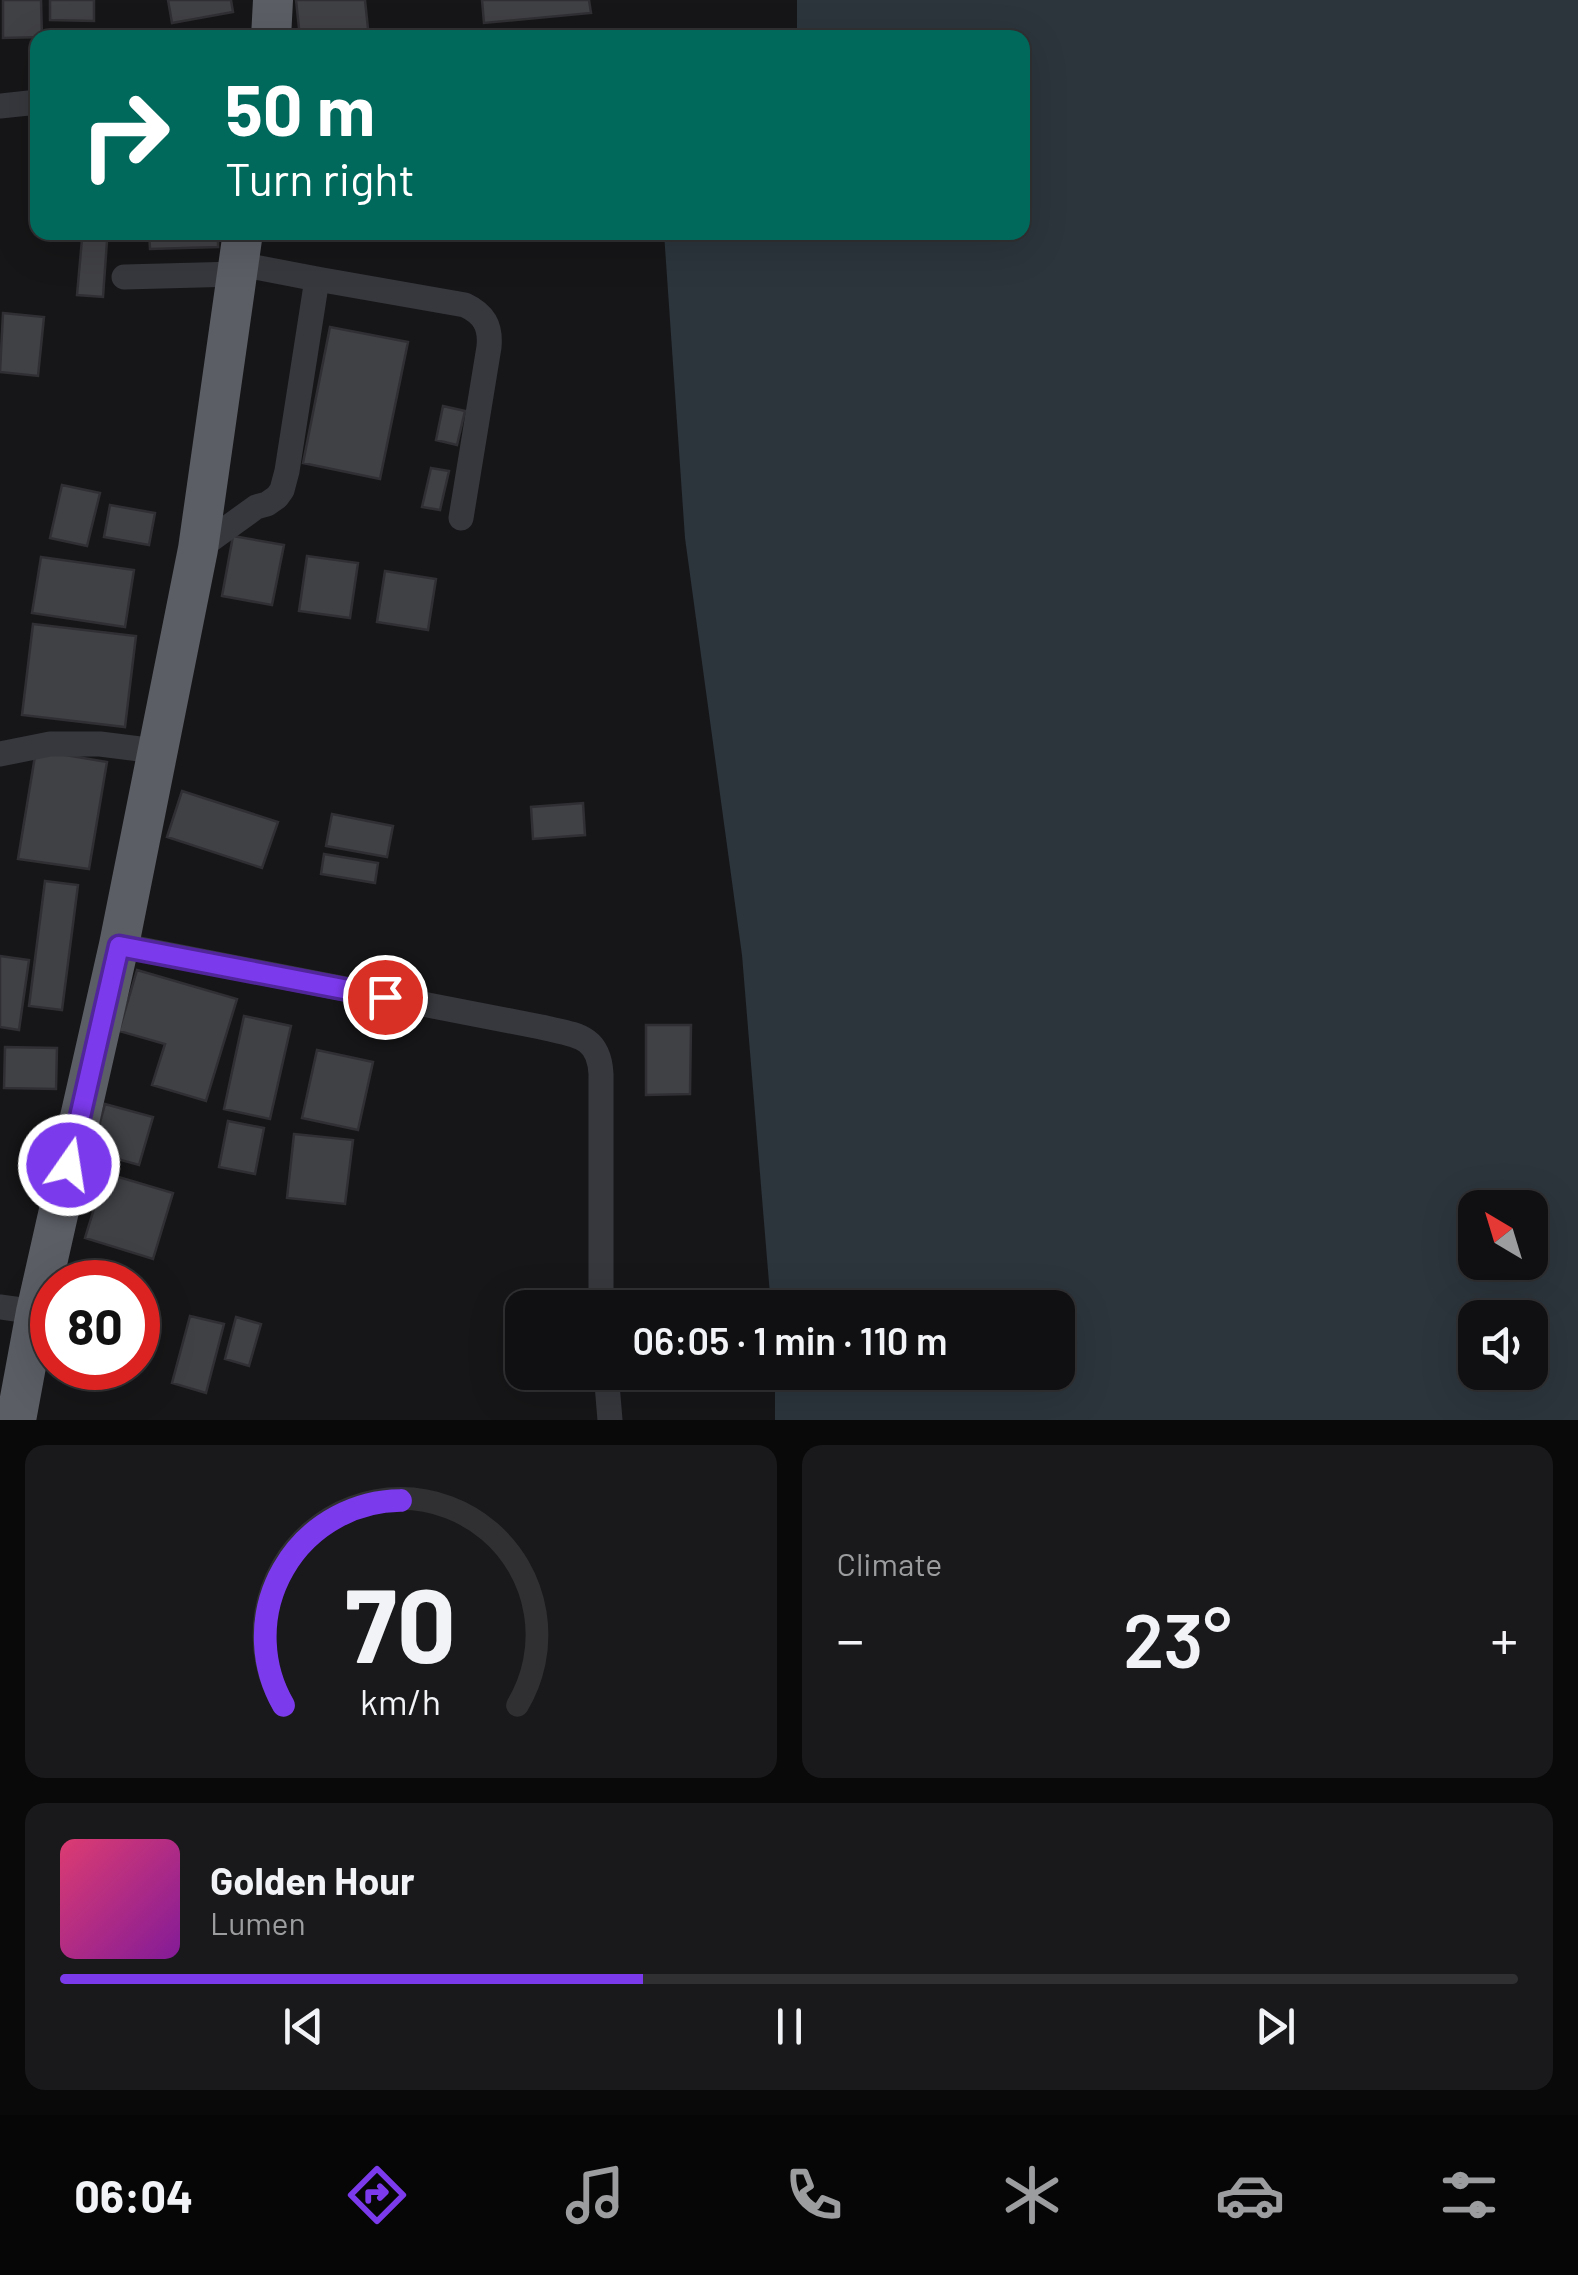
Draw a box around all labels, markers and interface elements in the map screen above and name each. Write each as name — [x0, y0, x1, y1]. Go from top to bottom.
text: 50 m — [225, 66, 375, 150]
icon: right — [60, 70, 190, 200]
text: Turn right — [225, 151, 415, 205]
pin — [343, 955, 428, 1040]
icon: arrive — [358, 970, 413, 1025]
position arrow — [17, 1113, 121, 1217]
north arrow — [1458, 1190, 1548, 1280]
map controls — [1458, 1190, 1548, 1390]
speed limit sign: 80 — [30, 1260, 160, 1390]
button: sound — [1458, 1300, 1548, 1390]
text: 06:05 · 1 min · 110 m — [632, 1317, 948, 1363]
text: Climate — [837, 1544, 942, 1582]
text: 70 — [345, 1559, 456, 1684]
text: 23° — [1123, 1593, 1232, 1683]
text: − — [837, 1605, 864, 1671]
text: + — [1490, 1605, 1518, 1671]
text: km/h — [360, 1679, 441, 1722]
text: Golden Hour — [210, 1857, 415, 1903]
text: Lumen — [210, 1903, 306, 1941]
icon: previous — [276, 1999, 331, 2054]
icon: pause — [762, 1999, 817, 2054]
icon: next — [1248, 1999, 1303, 2054]
icon: directions — [342, 2160, 412, 2230]
icon: music — [560, 2160, 630, 2230]
icon: phone — [779, 2160, 849, 2230]
icon: climate — [997, 2160, 1067, 2230]
icon: car — [1215, 2160, 1285, 2230]
icon: filters — [1434, 2160, 1504, 2230]
text: 06:04 — [74, 2168, 193, 2222]

